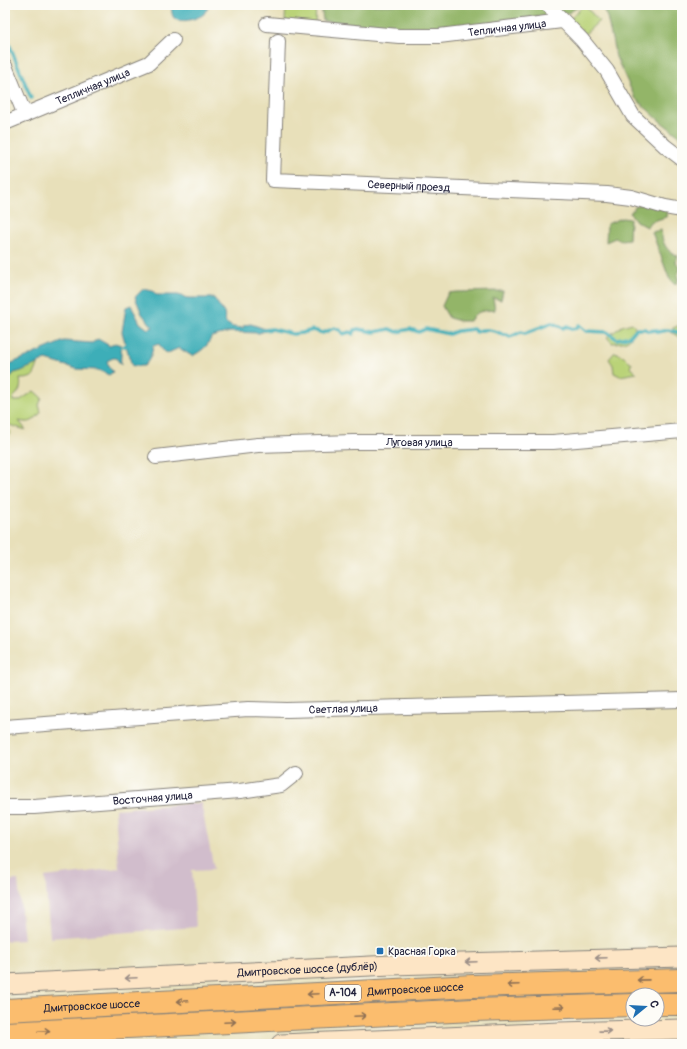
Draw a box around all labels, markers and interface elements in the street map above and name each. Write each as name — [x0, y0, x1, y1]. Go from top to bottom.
street label: Тепличная улица — [467, 16, 547, 39]
street label: Тепличная улица — [54, 65, 132, 108]
street label: Северный проезд — [367, 177, 451, 194]
street label: Луговая улица — [385, 436, 453, 449]
street label: Светлая улица — [309, 701, 378, 716]
street label: Восточная улица — [112, 788, 193, 807]
place label: Красная Горка — [388, 945, 456, 958]
marker: Красная Горка — [375, 946, 385, 956]
one-way arrow — [595, 954, 608, 962]
one-way arrow — [465, 958, 478, 966]
street label: Дмитровское шоссе (дублёр) — [236, 959, 378, 979]
one-way arrow — [125, 974, 138, 981]
one-way arrow — [637, 977, 650, 984]
street label: Дмитровское шоссе — [366, 980, 464, 998]
one-way arrow — [507, 981, 520, 989]
road number: А-104 — [325, 985, 361, 1001]
north arrow — [625, 987, 665, 1027]
one-way arrow — [307, 991, 320, 998]
street label: Дмитровское шоссе — [43, 997, 141, 1015]
one-way arrow — [177, 997, 190, 1004]
text: С — [647, 999, 661, 1009]
one-way arrow — [552, 1004, 565, 1011]
one-way arrow — [353, 1012, 366, 1019]
one-way arrow — [223, 1018, 236, 1026]
one-way arrow — [37, 1027, 50, 1034]
one-way arrow — [598, 1027, 611, 1035]

